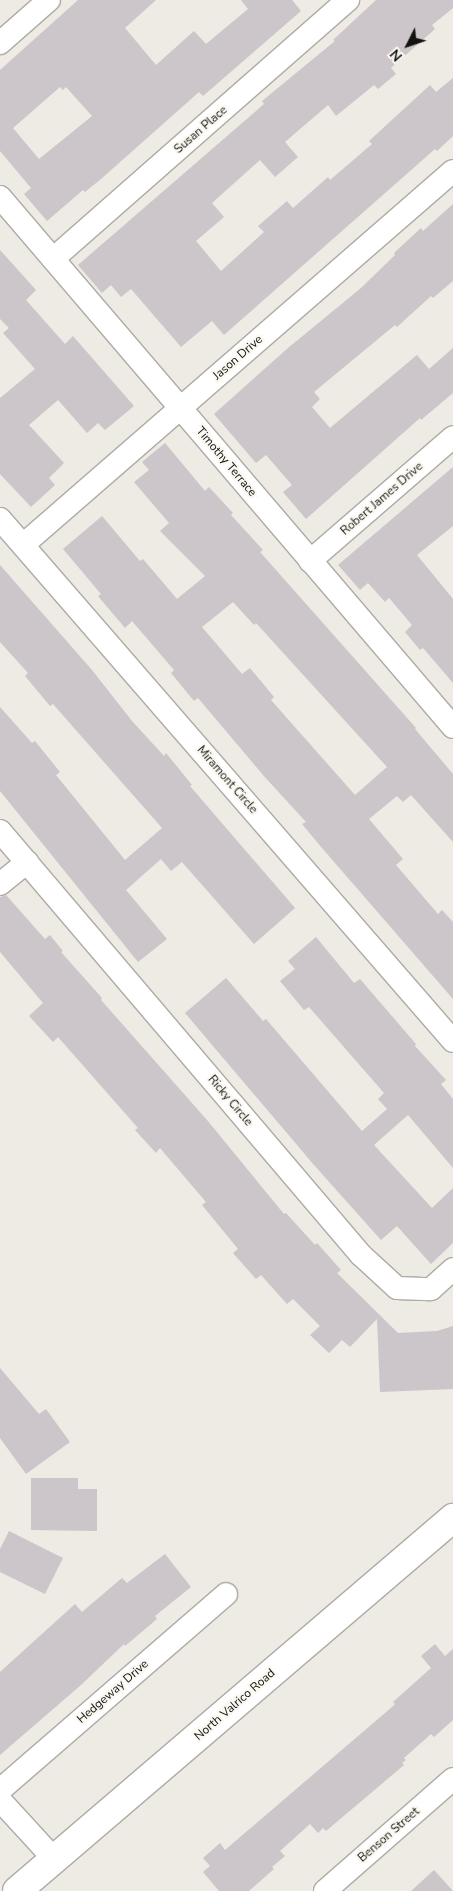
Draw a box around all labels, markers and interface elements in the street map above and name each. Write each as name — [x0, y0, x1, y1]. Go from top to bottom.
north arrow — [383, 20, 433, 70]
text: N — [386, 45, 407, 65]
street label: Susan Place — [172, 103, 230, 157]
street label: Jason Drive — [210, 333, 266, 383]
street label: Timothy Terrace — [193, 424, 259, 500]
street label: Robert James Drive — [338, 459, 426, 539]
street label: Miramont Circle — [194, 743, 260, 817]
street label: Ricky Circle — [205, 1073, 255, 1129]
street label: Hedgeway Drive — [74, 1657, 152, 1727]
street label: North Valrico Road — [192, 1666, 278, 1744]
street label: Benson Street — [355, 1805, 423, 1865]

